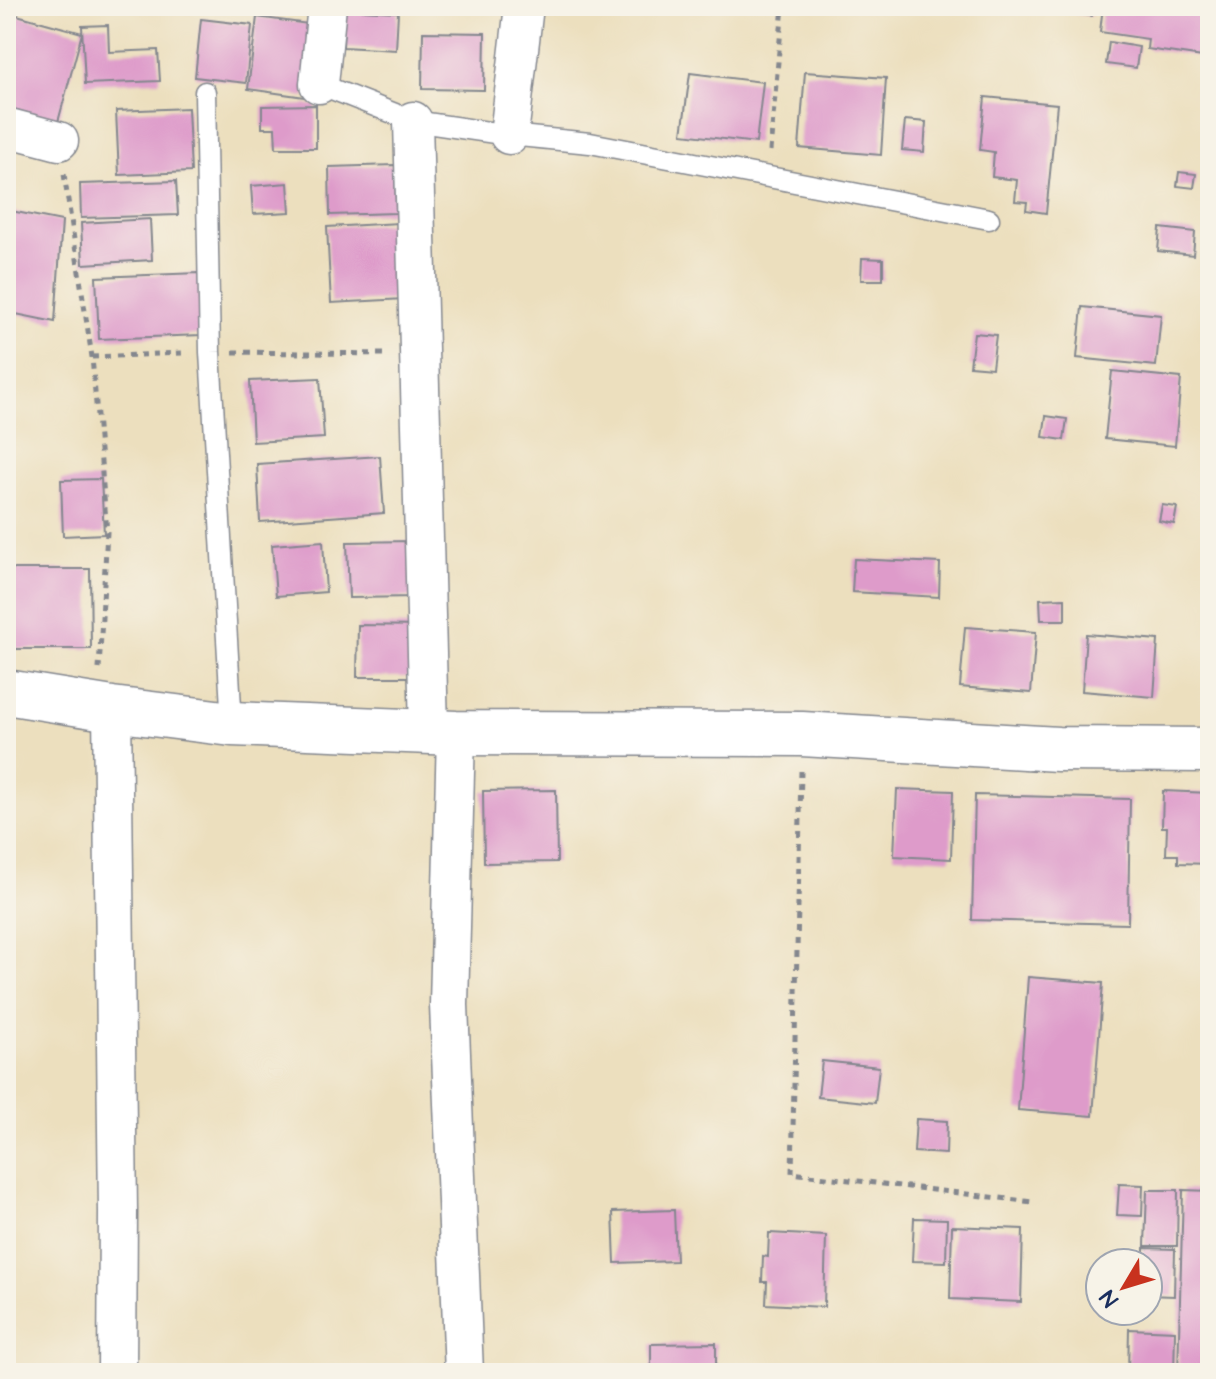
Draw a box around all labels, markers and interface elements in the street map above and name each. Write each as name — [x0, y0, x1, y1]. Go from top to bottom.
north arrow — [1084, 1247, 1164, 1327]
text: N — [1093, 1283, 1126, 1313]

